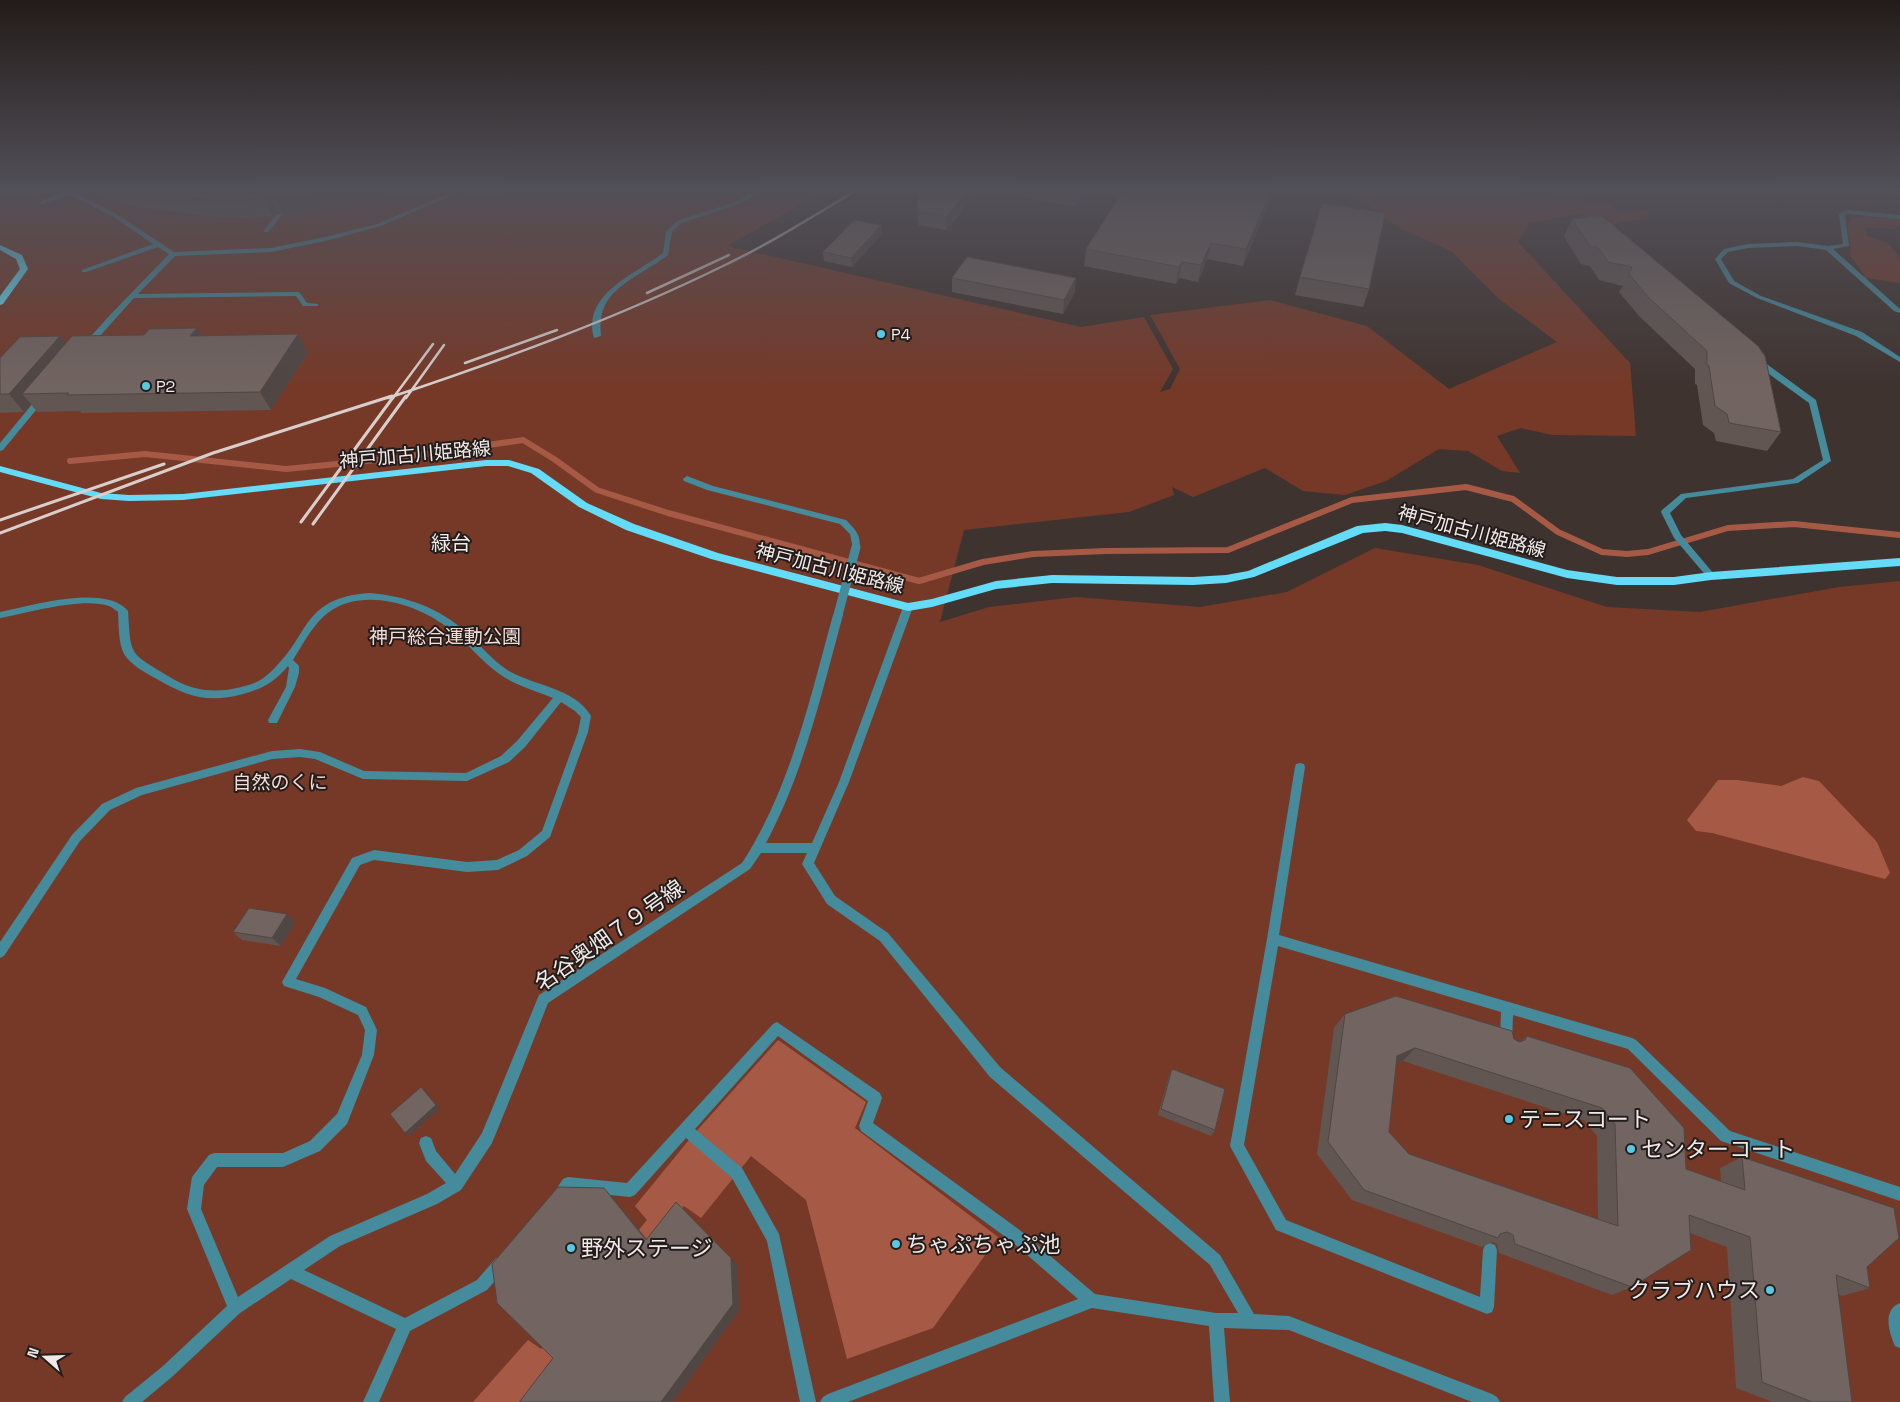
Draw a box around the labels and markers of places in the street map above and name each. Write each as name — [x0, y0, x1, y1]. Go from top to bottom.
place label: P4 — [891, 324, 911, 345]
marker: P4 — [875, 328, 887, 340]
place label: P2 — [156, 376, 175, 397]
marker: P2 — [140, 380, 152, 392]
place label: テニスコート — [1519, 1105, 1651, 1133]
marker: テニスコート — [1503, 1113, 1515, 1125]
place label: センターコート — [1641, 1135, 1795, 1163]
marker: センターコート — [1625, 1143, 1637, 1155]
place label: ちゃぷちゃぷ池 — [906, 1230, 1060, 1258]
place label: 野外ステージ — [581, 1234, 713, 1262]
marker: ちゃぷちゃぷ池 — [890, 1238, 902, 1250]
marker: 野外ステージ — [565, 1242, 577, 1254]
place label: クラブハウス — [1628, 1276, 1760, 1304]
marker: クラブハウス — [1764, 1284, 1776, 1296]

